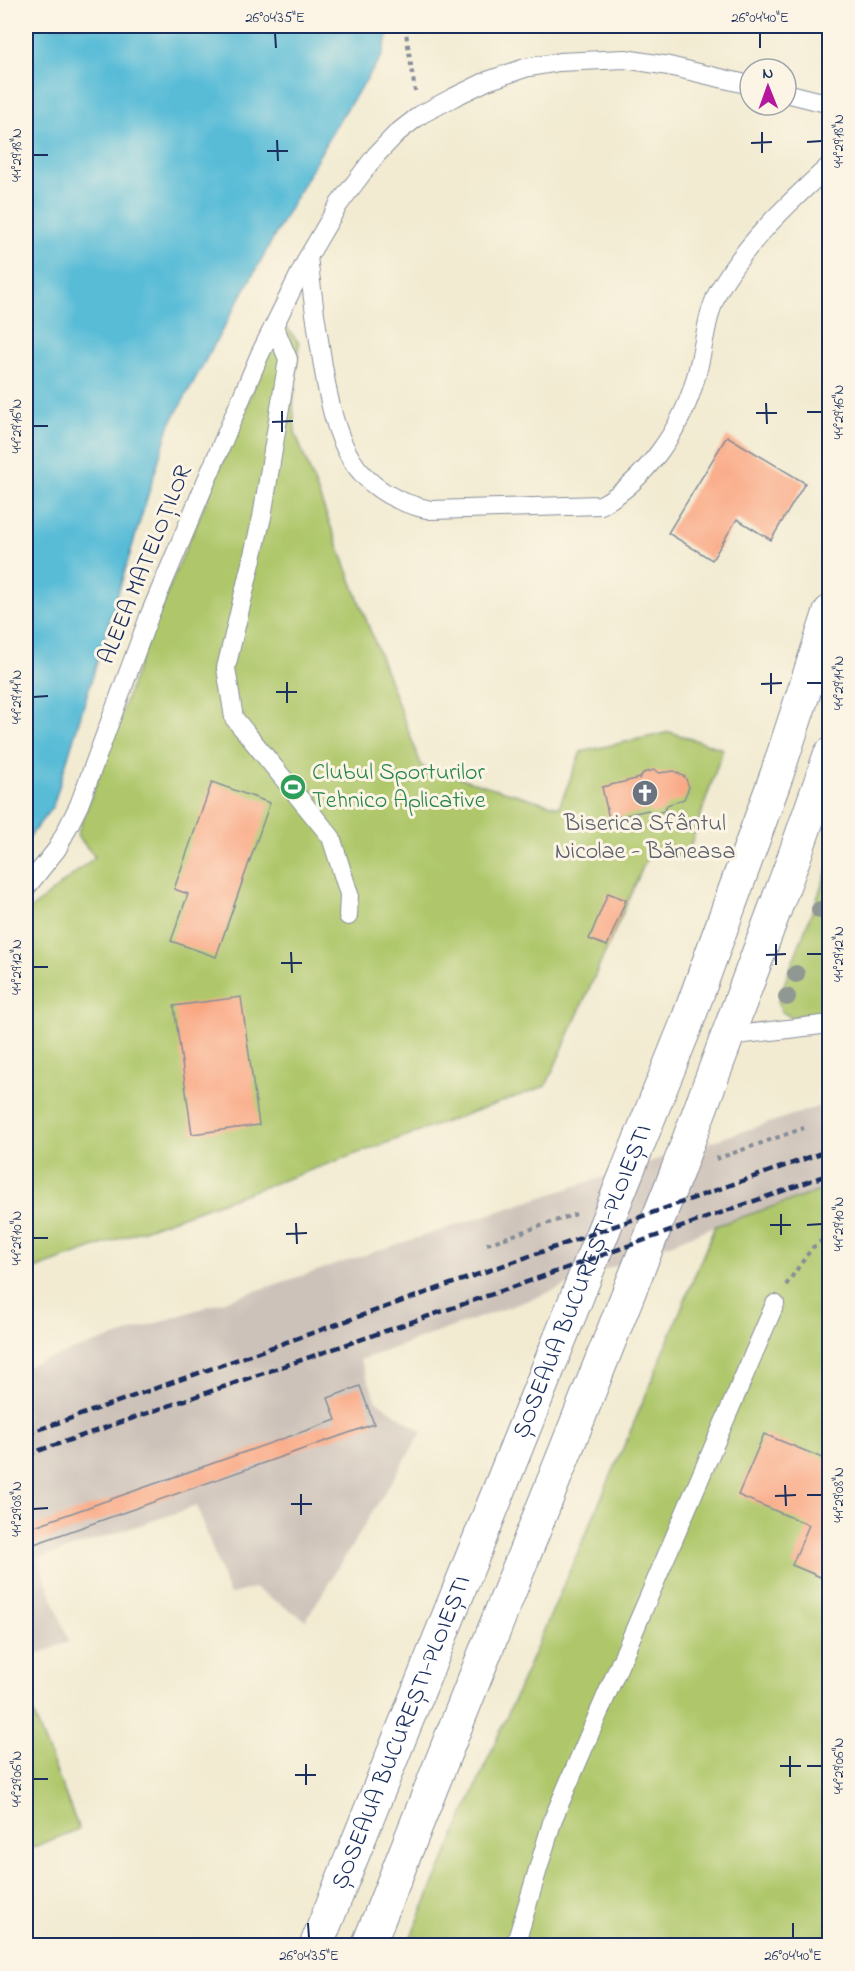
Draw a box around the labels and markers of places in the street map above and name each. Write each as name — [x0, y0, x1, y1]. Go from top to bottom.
place label: Clubul Sporturilor Tehnico Aplicative — [312, 756, 486, 819]
sports icon: Clubul Sporturilor Tehnico Aplicative — [278, 772, 308, 802]
church icon: Biserica Sfântul Nicolae - Băneasa — [630, 778, 660, 808]
place label: Biserica Sfântul Nicolae - Băneasa — [555, 807, 735, 870]

